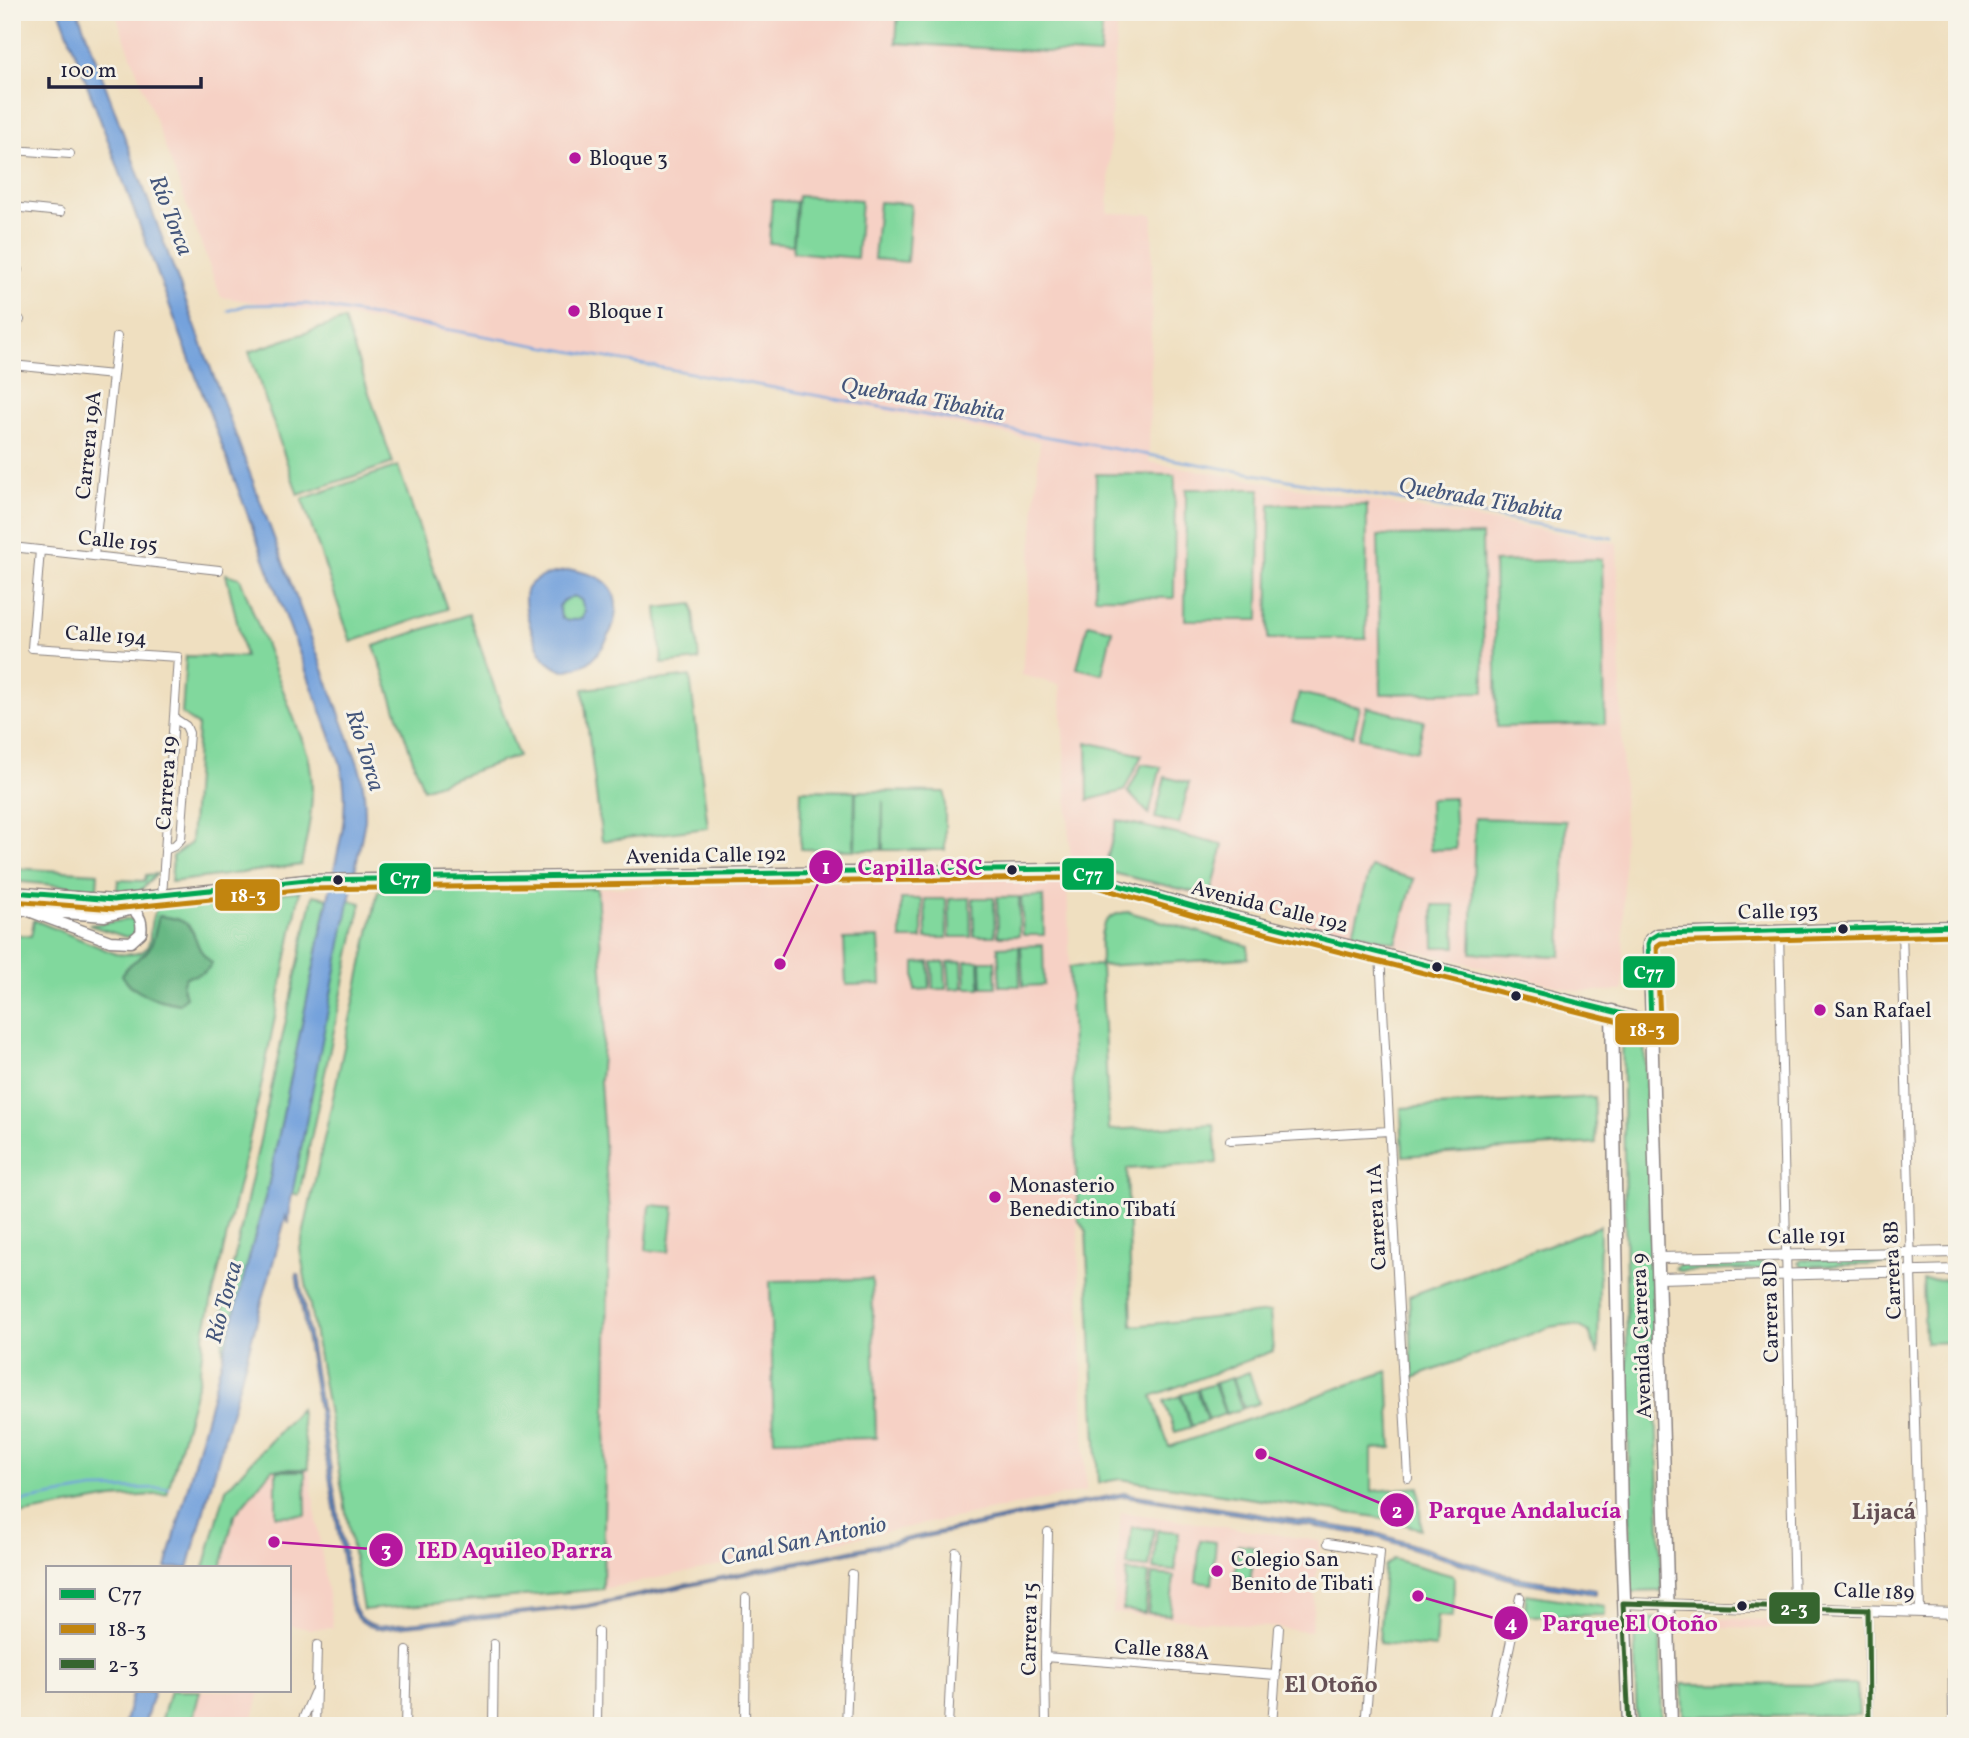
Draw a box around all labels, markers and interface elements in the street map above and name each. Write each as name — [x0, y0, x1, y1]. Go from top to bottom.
scale bar — [49, 46, 201, 90]
text: 100 m — [60, 57, 117, 86]
place label: Bloque 3 — [589, 145, 668, 174]
marker: Bloque 3 — [567, 150, 583, 166]
water label: Río Torca — [140, 171, 200, 261]
place label: Bloque 1 — [588, 298, 664, 327]
marker: Bloque 1 — [566, 303, 582, 319]
water label: Quebrada Tibabita — [838, 370, 1007, 430]
street label: Carrera 19A — [69, 389, 110, 501]
water label: Quebrada Tibabita — [1396, 470, 1565, 530]
street label: Calle 195 — [77, 524, 159, 561]
street label: Calle 194 — [64, 619, 148, 654]
water label: Río Torca — [337, 706, 392, 795]
street label: Carrera 19 — [150, 735, 185, 831]
street label: Avenida Calle 192 — [625, 841, 787, 872]
callout: Capilla CSC — [808, 845, 996, 889]
text: Capilla CSC — [857, 853, 983, 885]
text: 1 — [822, 854, 830, 883]
line badge: C77 — [1061, 857, 1115, 891]
line badge: C77 — [378, 862, 432, 895]
unlabelled marker — [1005, 863, 1019, 877]
text: C77 — [1073, 863, 1103, 889]
text: C77 — [390, 867, 420, 893]
unlabelled marker — [331, 873, 345, 887]
street label: Avenida Calle 192 — [1188, 874, 1351, 941]
line badge: 18-3 — [214, 878, 281, 912]
text: 18-3 — [230, 884, 266, 910]
street label: Calle 193 — [1738, 897, 1818, 928]
unlabelled marker — [1836, 922, 1850, 936]
line badge: C77 — [1622, 955, 1676, 989]
unlabelled marker — [1430, 960, 1444, 974]
text: C77 — [1634, 961, 1664, 987]
unlabelled marker — [1509, 989, 1523, 1003]
place label: San Rafael — [1834, 997, 1931, 1026]
marker: San Rafael — [1812, 1002, 1828, 1018]
line badge: 18-3 — [1614, 1012, 1680, 1046]
text: 18-3 — [1629, 1018, 1665, 1044]
street label: Carrera 11A — [1360, 1163, 1395, 1271]
place label: Monasterio Benedictino Tibatí — [1009, 1172, 1177, 1225]
marker: Monasterio Benedictino Tibatí — [987, 1189, 1003, 1205]
street label: Carrera 8B — [1877, 1220, 1910, 1320]
street label: Calle 191 — [1768, 1222, 1846, 1253]
street label: Avenida Carrera 9 — [1625, 1252, 1660, 1419]
water label: Río Torca — [199, 1258, 251, 1347]
street label: Carrera 8D — [1756, 1261, 1787, 1363]
callout: Parque Andalucía — [1380, 1488, 1636, 1532]
text: Parque Andalucía — [1428, 1496, 1622, 1528]
district label: Lijacá — [1852, 1497, 1916, 1529]
text: 2 — [1392, 1498, 1402, 1527]
water label: Canal San Antonio — [718, 1509, 890, 1575]
callout: IED Aquileo Parra — [368, 1528, 627, 1572]
text: IED Aquileo Parra — [417, 1536, 613, 1568]
text: 3 — [381, 1537, 391, 1566]
place label: Colegio San Benito de Tibati — [1231, 1546, 1374, 1599]
marker: Colegio San Benito de Tibati — [1209, 1563, 1225, 1579]
legend — [46, 1566, 290, 1692]
street label: Calle 189 — [1833, 1577, 1915, 1608]
text: C77 — [108, 1582, 142, 1611]
street label: Carrera 15 — [1015, 1582, 1046, 1676]
line badge: 2-3 — [1768, 1591, 1821, 1625]
text: 2-3 — [1780, 1597, 1808, 1623]
unlabelled marker — [1735, 1599, 1749, 1613]
callout: Parque El Otoño — [1493, 1601, 1732, 1645]
text: Parque El Otoño — [1542, 1609, 1718, 1641]
text: 4 — [1505, 1610, 1518, 1639]
text: 18-3 — [108, 1616, 146, 1645]
street label: Calle 188A — [1113, 1633, 1211, 1668]
text: 2-3 — [108, 1652, 139, 1681]
district label: El Otoño — [1284, 1670, 1378, 1702]

